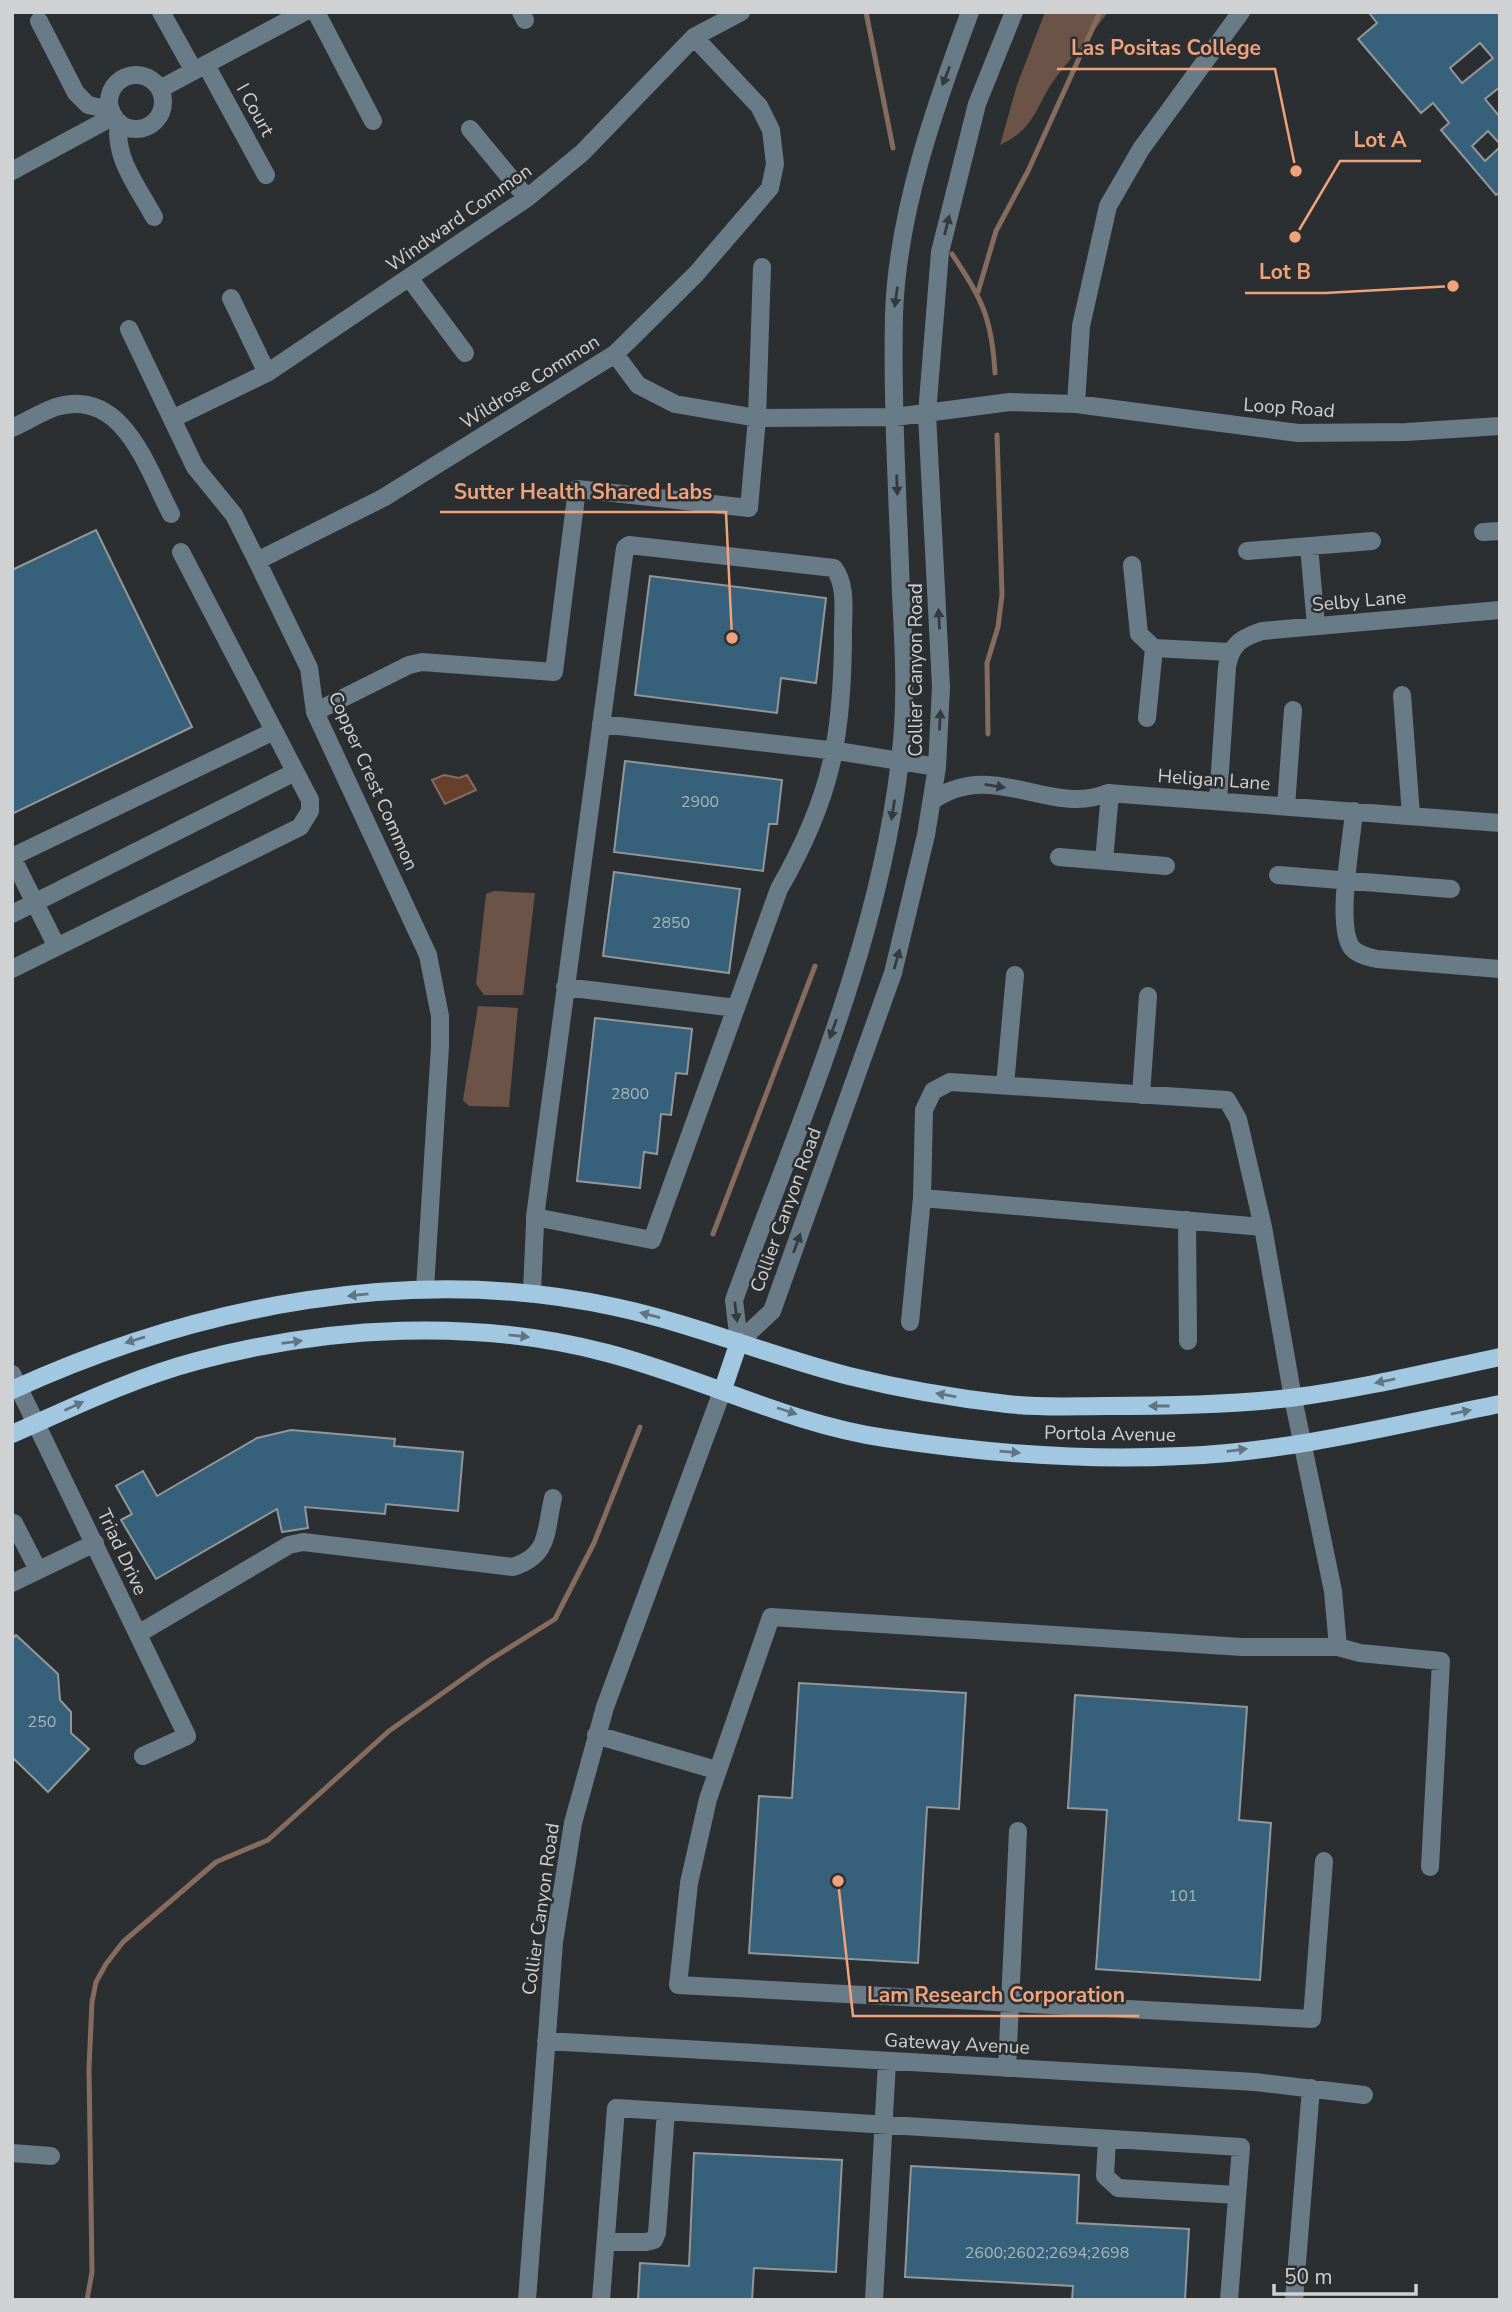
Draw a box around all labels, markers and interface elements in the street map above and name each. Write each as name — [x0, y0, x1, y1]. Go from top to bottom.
callout: Las Positas College — [1057, 27, 1275, 69]
text: Las Positas College — [1071, 34, 1261, 62]
one-way arrow — [941, 66, 952, 87]
street label: I Court — [230, 79, 280, 142]
callout: Lot A — [1340, 119, 1421, 161]
text: Lot A — [1353, 126, 1407, 154]
street label: Windward Common — [381, 158, 537, 278]
one-way arrow — [942, 214, 953, 236]
callout: Lot B — [1245, 251, 1325, 293]
text: Lot B — [1259, 258, 1311, 286]
one-way arrow — [891, 287, 902, 309]
street label: Wildrose Common — [455, 329, 605, 435]
street label: Loop Road — [1242, 392, 1336, 424]
callout: Sutter Health Shared Labs — [440, 470, 726, 512]
one-way arrow — [892, 475, 903, 497]
text: Sutter Health Shared Labs — [454, 478, 712, 506]
street label: Collier Canyon Road — [903, 583, 929, 757]
street label: Selby Lane — [1311, 584, 1407, 618]
one-way arrow — [934, 608, 945, 630]
street label: Copper Crest Common — [322, 687, 424, 875]
one-way arrow — [934, 709, 945, 731]
street label: Heligan Lane — [1157, 763, 1271, 797]
one-way arrow — [984, 781, 1006, 792]
house number: 2900 — [681, 791, 719, 813]
one-way arrow — [887, 799, 898, 821]
house number: 2850 — [652, 912, 690, 934]
one-way arrow — [892, 948, 902, 969]
one-way arrow — [827, 1018, 838, 1039]
house number: 2800 — [611, 1083, 649, 1105]
street label: Collier Canyon Road — [744, 1124, 828, 1296]
one-way arrow — [792, 1233, 803, 1254]
one-way arrow — [346, 1290, 368, 1301]
one-way arrow — [730, 1301, 741, 1323]
one-way arrow — [639, 1309, 661, 1320]
one-way arrow — [508, 1330, 530, 1341]
one-way arrow — [124, 1335, 145, 1345]
one-way arrow — [281, 1337, 303, 1348]
one-way arrow — [1374, 1376, 1396, 1387]
one-way arrow — [934, 1389, 956, 1400]
one-way arrow — [64, 1400, 84, 1412]
one-way arrow — [1148, 1400, 1170, 1412]
one-way arrow — [1450, 1406, 1472, 1417]
one-way arrow — [777, 1407, 798, 1417]
street label: Portola Avenue — [1044, 1420, 1176, 1448]
one-way arrow — [1226, 1444, 1248, 1455]
one-way arrow — [999, 1447, 1021, 1458]
street label: Triad Drive — [91, 1505, 153, 1599]
house number: 250 — [28, 1711, 56, 1733]
street label: Collier Canyon Road — [516, 1821, 566, 1997]
house number: 101 — [1169, 1885, 1197, 1907]
callout: Lam Research Corporation — [853, 1974, 1139, 2016]
text: Lam Research Corporation — [867, 1981, 1125, 2009]
street label: Gateway Avenue — [884, 2027, 1030, 2061]
house number: 2600;2602;2694;2698 — [965, 2242, 1129, 2264]
scale bar — [1274, 2252, 1416, 2296]
text: 50 m — [1284, 2263, 1333, 2291]

